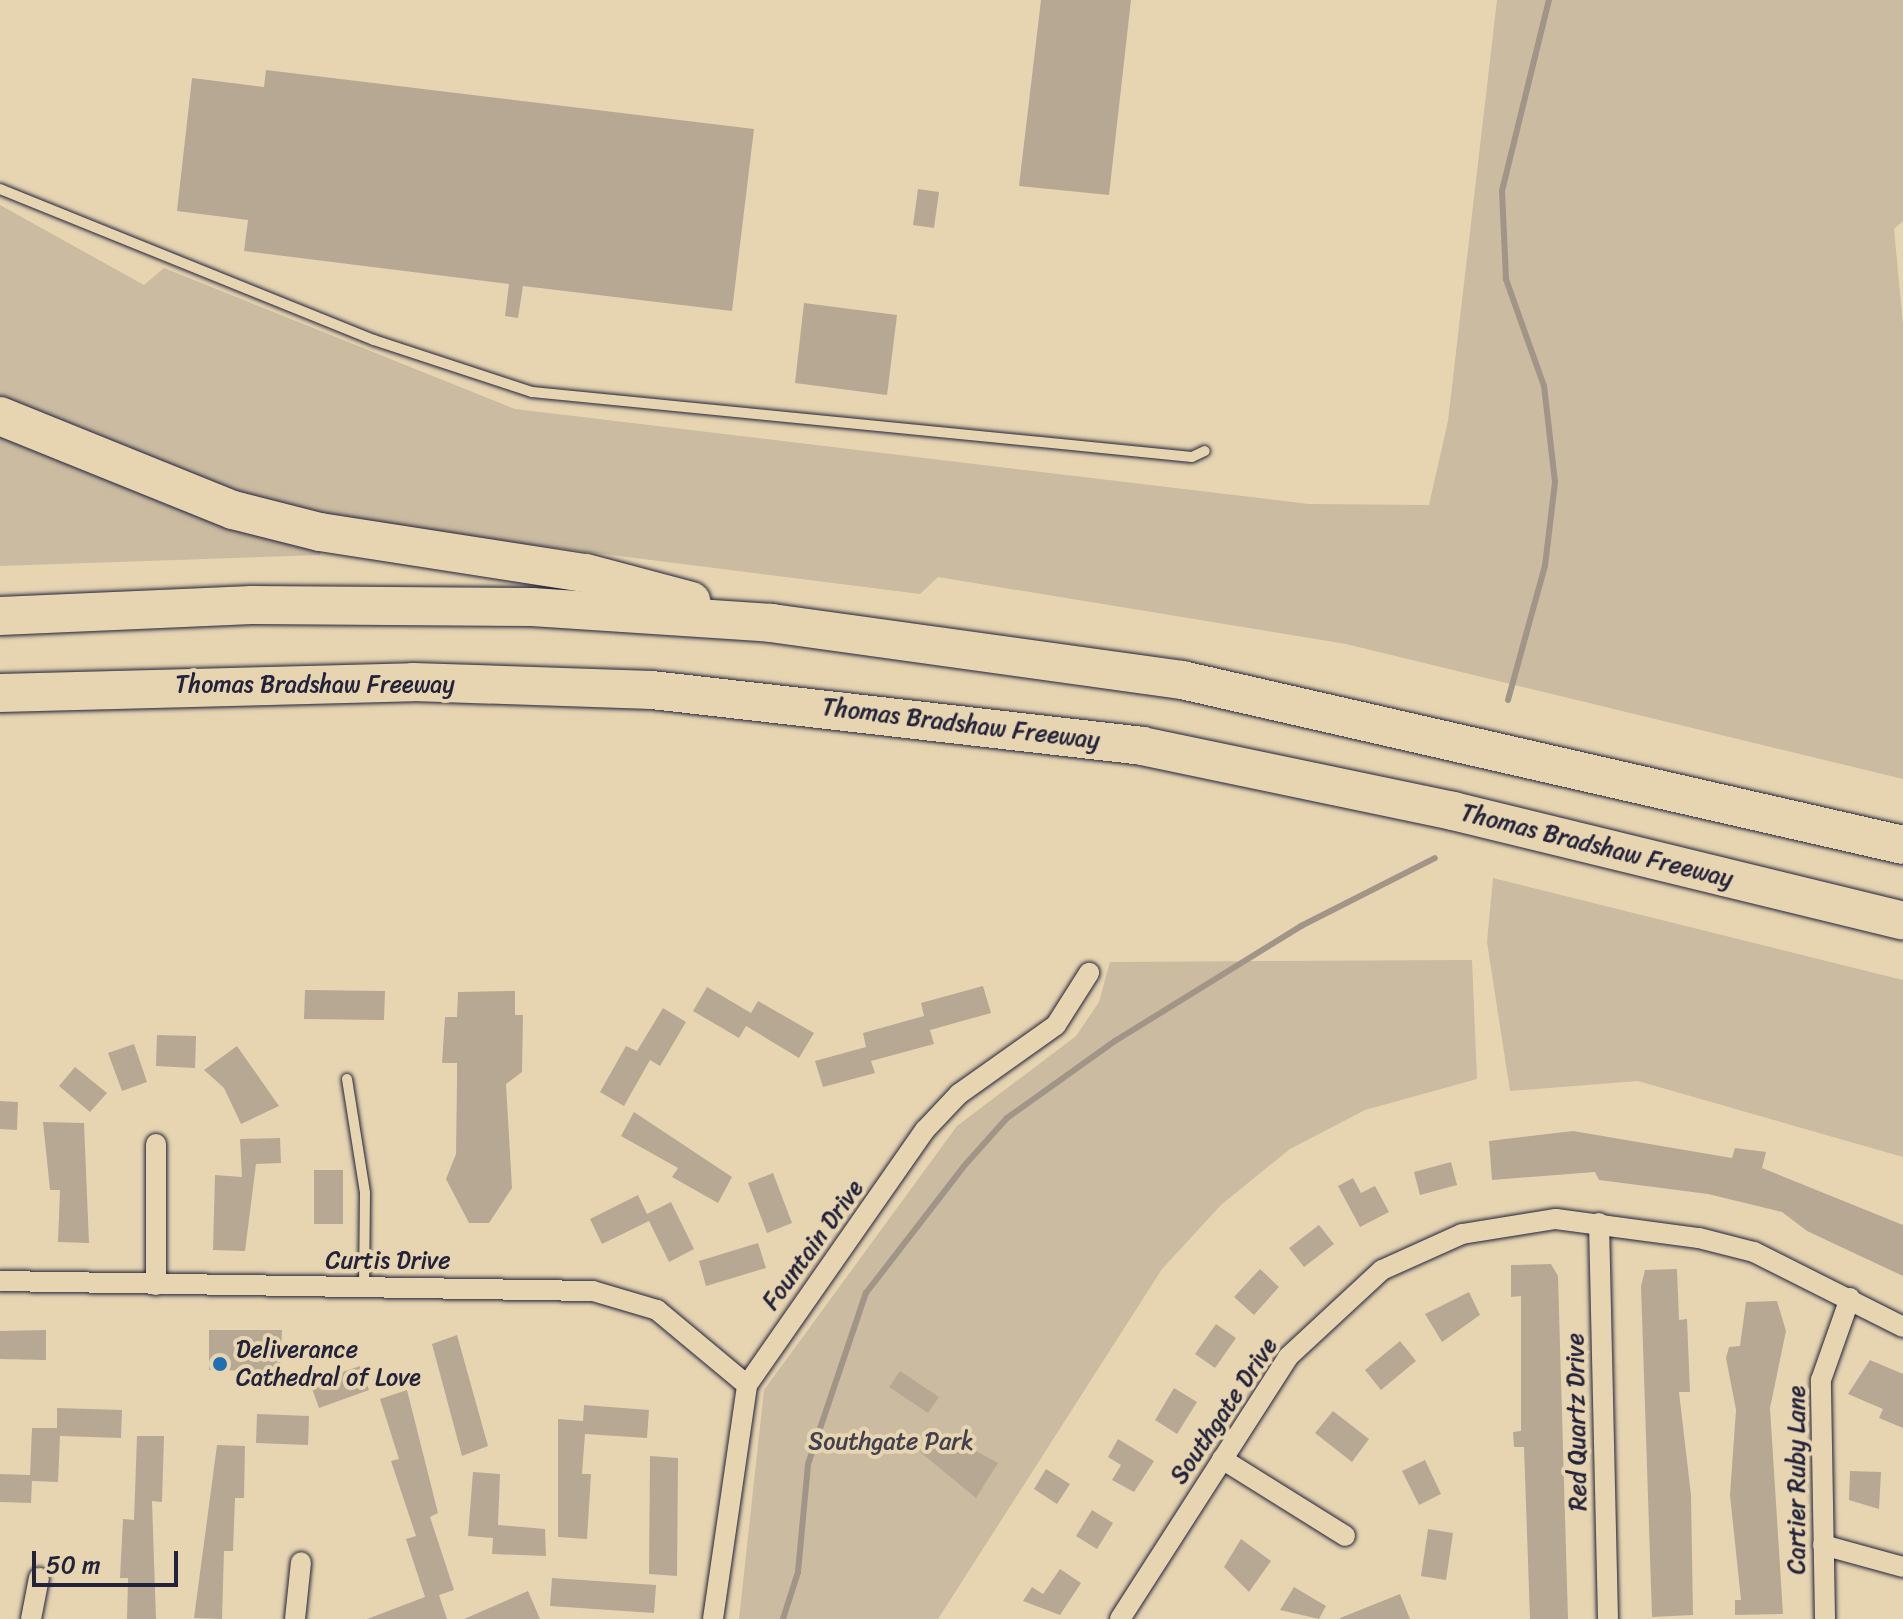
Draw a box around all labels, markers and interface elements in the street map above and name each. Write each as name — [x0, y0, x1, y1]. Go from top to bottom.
street label: Thomas Bradshaw Freeway — [175, 671, 455, 699]
street label: Thomas Bradshaw Freeway — [820, 693, 1102, 755]
street label: Thomas Bradshaw Freeway — [1458, 798, 1736, 894]
street label: Fountain Drive — [756, 1174, 870, 1316]
street label: Curtis Drive — [325, 1247, 451, 1275]
street label: Southgate Drive — [1164, 1332, 1284, 1490]
street label: Red Quartz Drive — [1561, 1332, 1593, 1512]
place label: Deliverance Cathedral of Love — [236, 1336, 422, 1392]
marker: Deliverance Cathedral of Love — [211, 1355, 229, 1373]
street label: Cartier Ruby Lane — [1783, 1385, 1811, 1575]
park label: Southgate Park — [808, 1428, 974, 1456]
scale bar — [36, 1535, 182, 1585]
text: 50 m — [46, 1544, 101, 1586]

